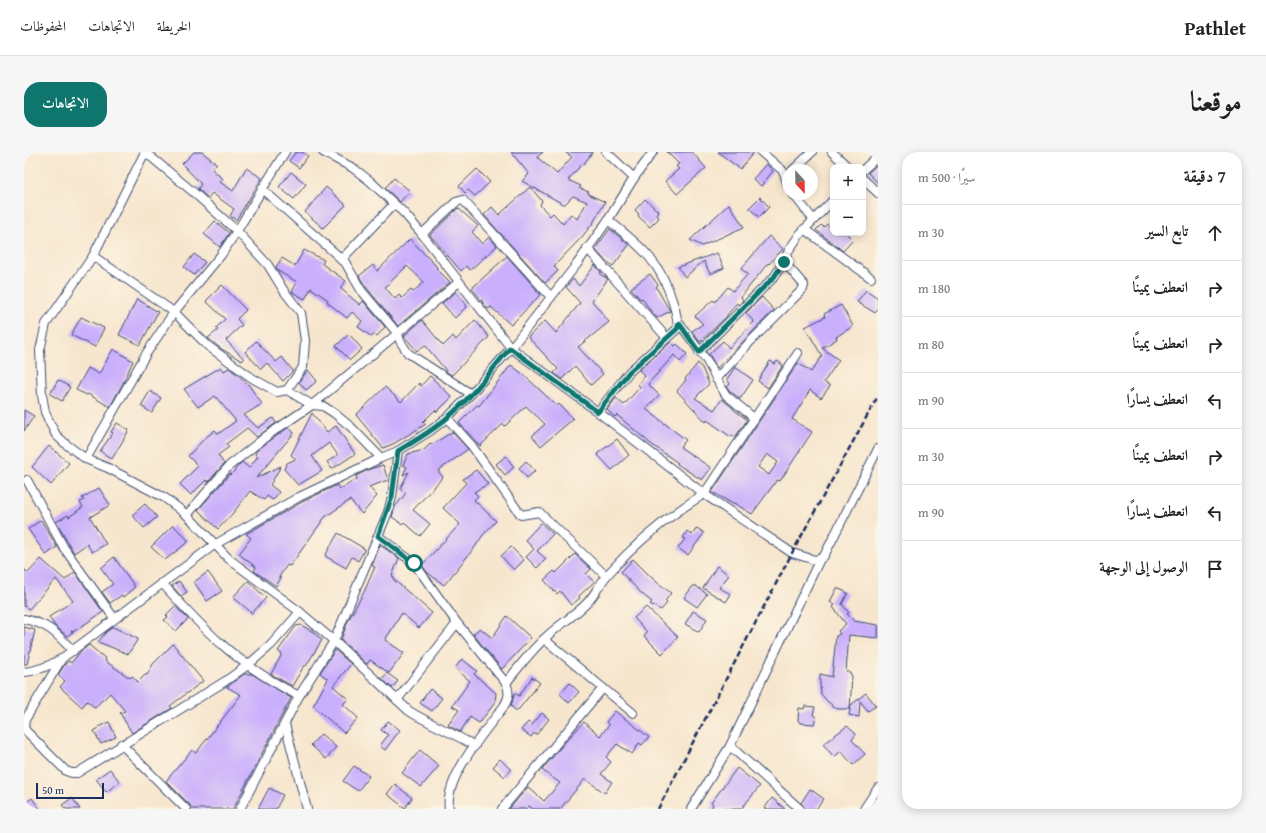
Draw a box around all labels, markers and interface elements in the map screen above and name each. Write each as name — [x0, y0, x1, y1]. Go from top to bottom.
text: Pathlet — [1184, 14, 1246, 42]
text: المحفوظات — [20, 16, 66, 36]
text: الاتجاهات — [88, 16, 135, 36]
text: الخريطة — [157, 16, 191, 36]
text: موقعنا — [1190, 80, 1242, 121]
button: الاتجاهات — [24, 82, 107, 127]
text: 7 دقيقة — [1184, 163, 1226, 188]
north arrow — [782, 164, 818, 200]
map controls — [830, 164, 866, 236]
button: + — [830, 164, 866, 200]
text: سيرًا · 500 m — [918, 168, 976, 187]
button: − — [830, 200, 866, 236]
text: تابع السير — [1146, 220, 1188, 241]
icon: ahead — [1204, 222, 1226, 244]
text: 30 m — [918, 223, 944, 242]
route end — [775, 253, 793, 271]
text: انعطف يمينًا — [1132, 276, 1188, 297]
icon: right — [1204, 278, 1226, 300]
text: 180 m — [918, 279, 950, 298]
text: انعطف يمينًا — [1132, 332, 1188, 353]
icon: right — [1204, 334, 1226, 356]
text: 80 m — [918, 335, 944, 354]
text: انعطف يسارًا — [1126, 388, 1188, 409]
icon: left — [1204, 390, 1226, 412]
text: 90 m — [918, 391, 944, 410]
text: انعطف يمينًا — [1132, 444, 1188, 465]
icon: right — [1204, 446, 1226, 468]
text: 30 m — [918, 447, 944, 466]
text: انعطف يسارًا — [1126, 500, 1188, 521]
icon: left — [1204, 502, 1226, 524]
text: 90 m — [918, 503, 944, 522]
route start — [405, 554, 423, 572]
text: الوصول إلى الوجهة — [1099, 556, 1188, 577]
icon: arrive — [1204, 558, 1226, 580]
scale bar — [36, 781, 104, 800]
text: 50 m — [42, 782, 64, 798]

